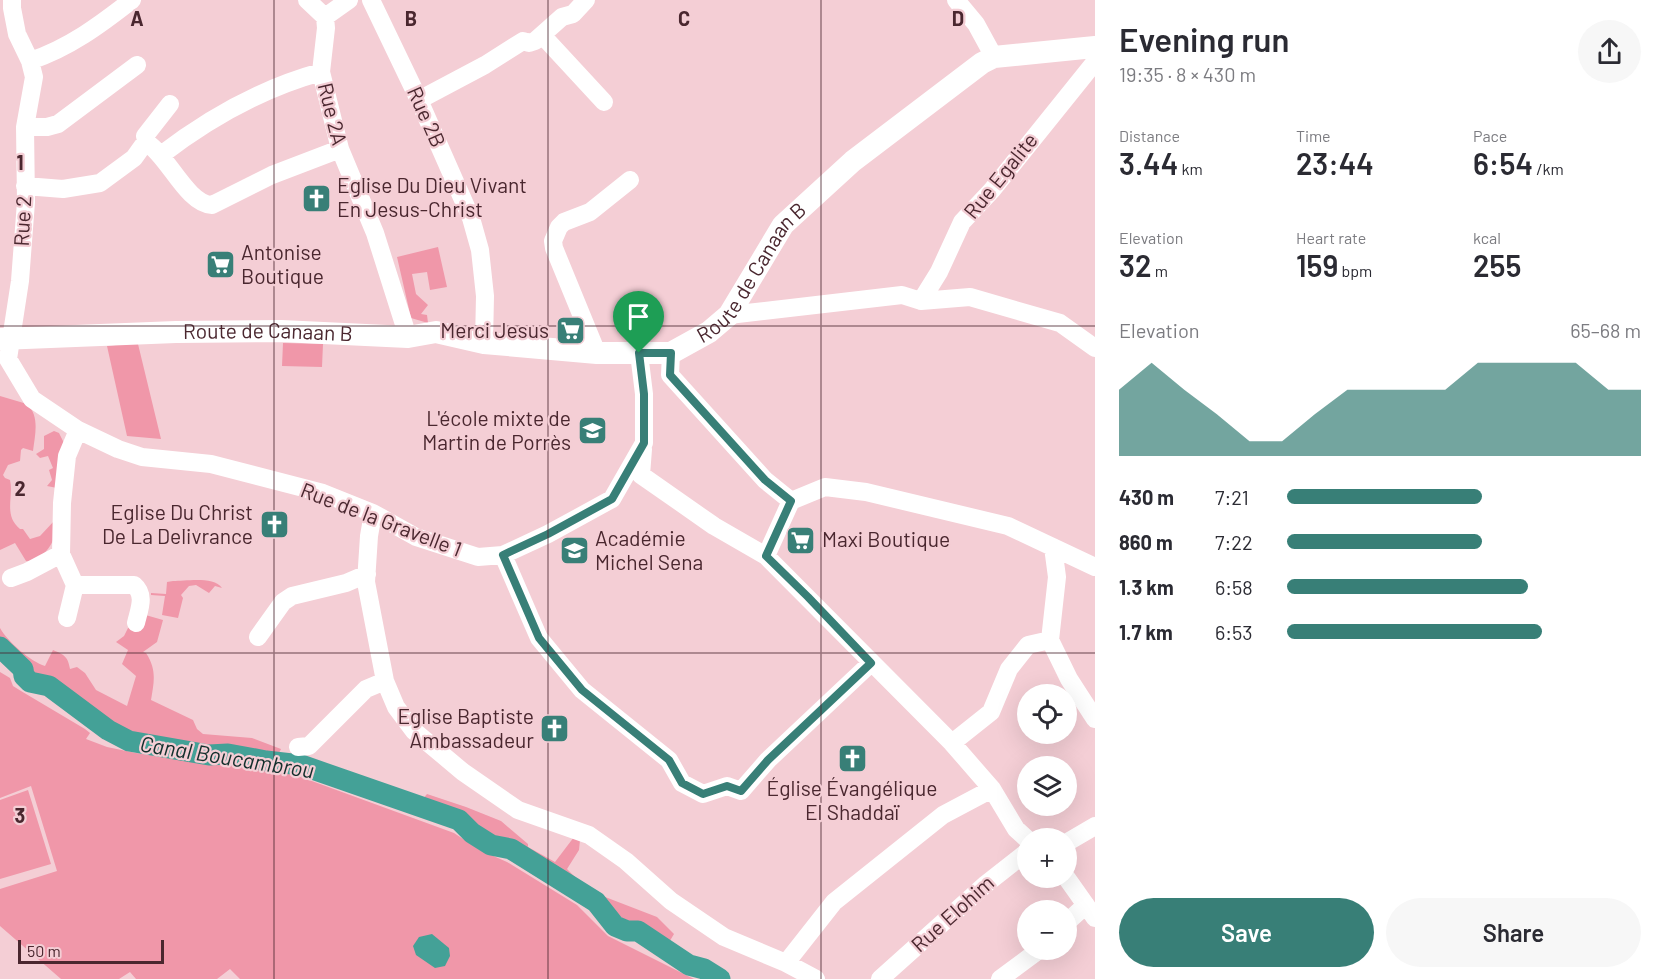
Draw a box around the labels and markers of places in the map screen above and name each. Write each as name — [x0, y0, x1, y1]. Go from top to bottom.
place label: Eglise Du Dieu Vivant En Jesus-Christ — [337, 172, 527, 221]
church icon: Eglise Du Dieu Vivant En Jesus-Christ — [300, 182, 332, 214]
place label: Antonise Boutique — [241, 239, 324, 288]
supermarket icon: Antonise Boutique — [204, 249, 236, 281]
pin — [613, 291, 664, 353]
supermarket icon: Merci Jesus — [554, 315, 586, 347]
place label: Merci Jesus — [440, 317, 549, 342]
place label: L'école mixte de Martin de Porrès — [422, 405, 571, 454]
school or university icon: L'école mixte de Martin de Porrès — [576, 415, 608, 447]
place label: Eglise Du Christ De La Delivrance — [102, 499, 253, 548]
church icon: Eglise Du Christ De La Delivrance — [258, 509, 290, 541]
supermarket icon: Maxi Boutique — [785, 524, 817, 556]
place label: Académie Michel Sena — [595, 525, 703, 574]
place label: Maxi Boutique — [822, 526, 950, 551]
school or university icon: Académie Michel Sena — [558, 535, 590, 567]
place label: Eglise Baptiste Ambassadeur — [397, 703, 534, 752]
church icon: Eglise Baptiste Ambassadeur — [539, 713, 571, 745]
church icon: Église Évangélique El Shaddaï — [836, 742, 868, 774]
place label: Église Évangélique El Shaddaï — [767, 775, 937, 824]

